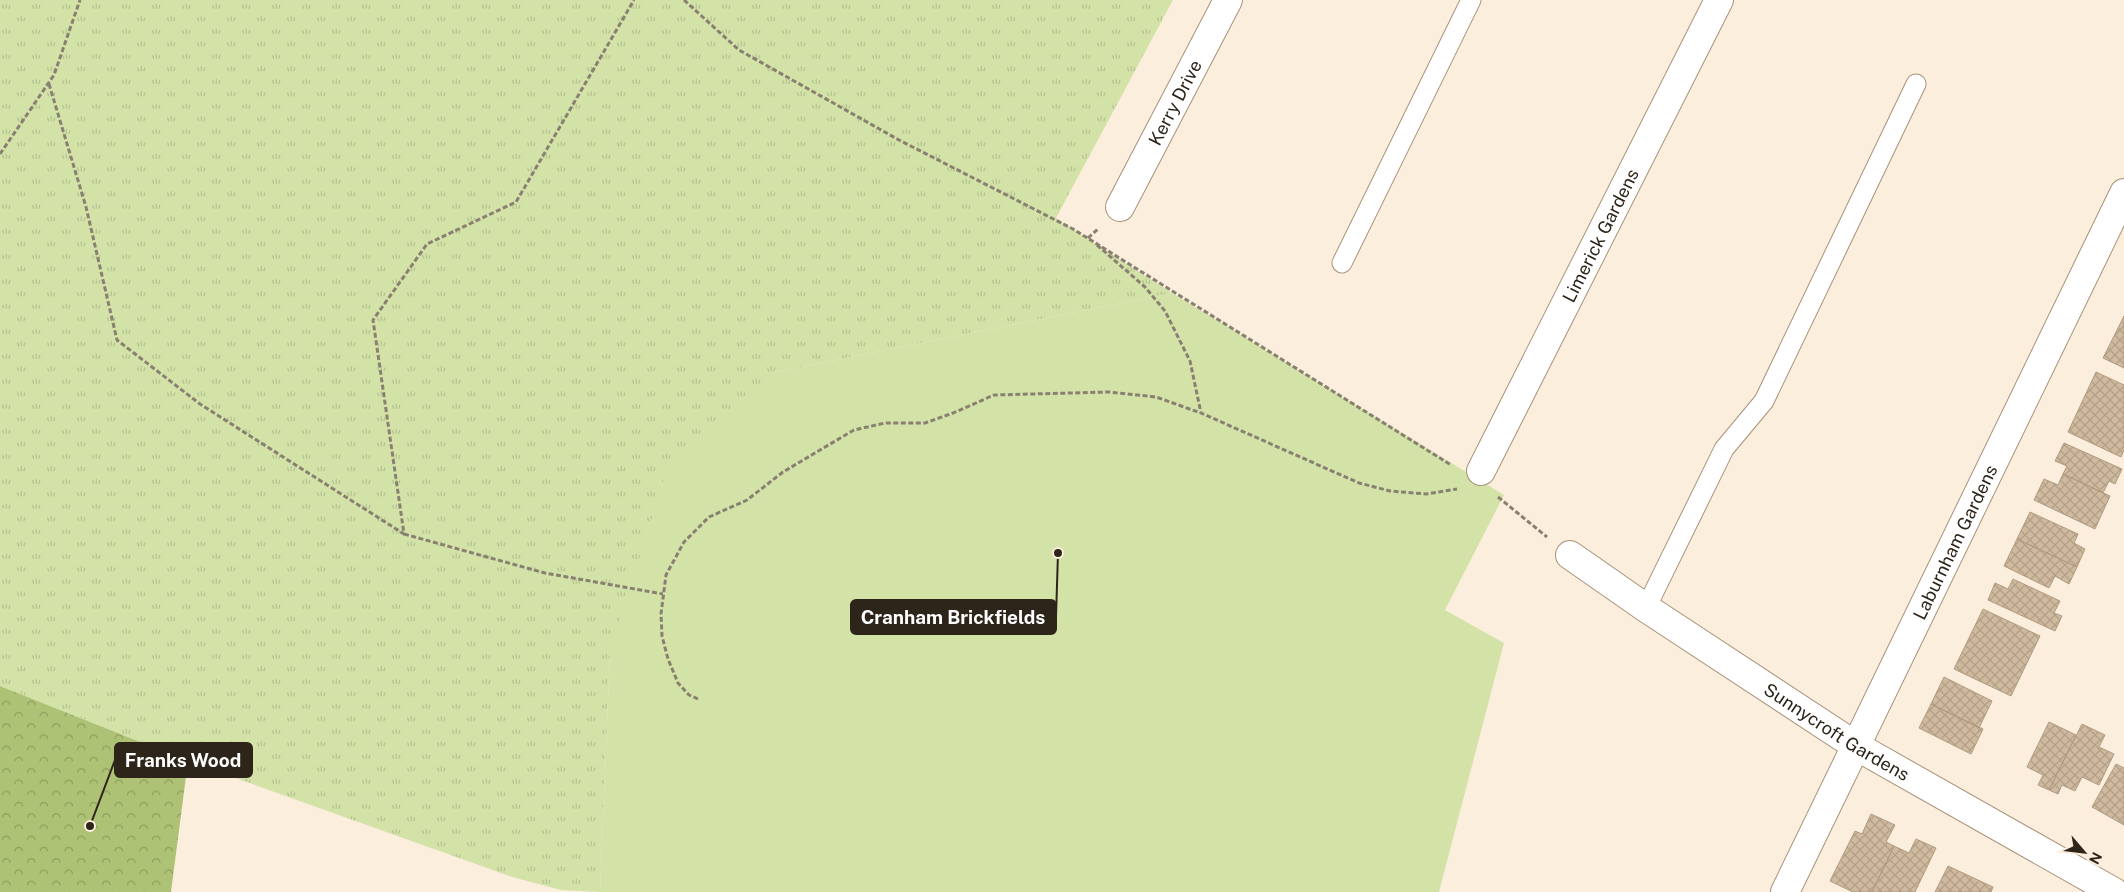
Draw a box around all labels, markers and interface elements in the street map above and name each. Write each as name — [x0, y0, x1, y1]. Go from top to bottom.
street label: Kerry Drive — [1144, 56, 1205, 149]
street label: Limerick Gardens — [1558, 165, 1643, 306]
street label: Laburnham Gardens — [1908, 461, 2001, 623]
callout: Cranham Brickfields — [851, 600, 1056, 634]
text: Cranham Brickfields — [861, 606, 1045, 628]
street label: Sunnycroft Gardens — [1760, 678, 1913, 785]
callout: Franks Wood — [115, 743, 252, 777]
text: Franks Wood — [125, 749, 241, 771]
north arrow — [2059, 827, 2109, 877]
text: N — [2086, 850, 2105, 867]

